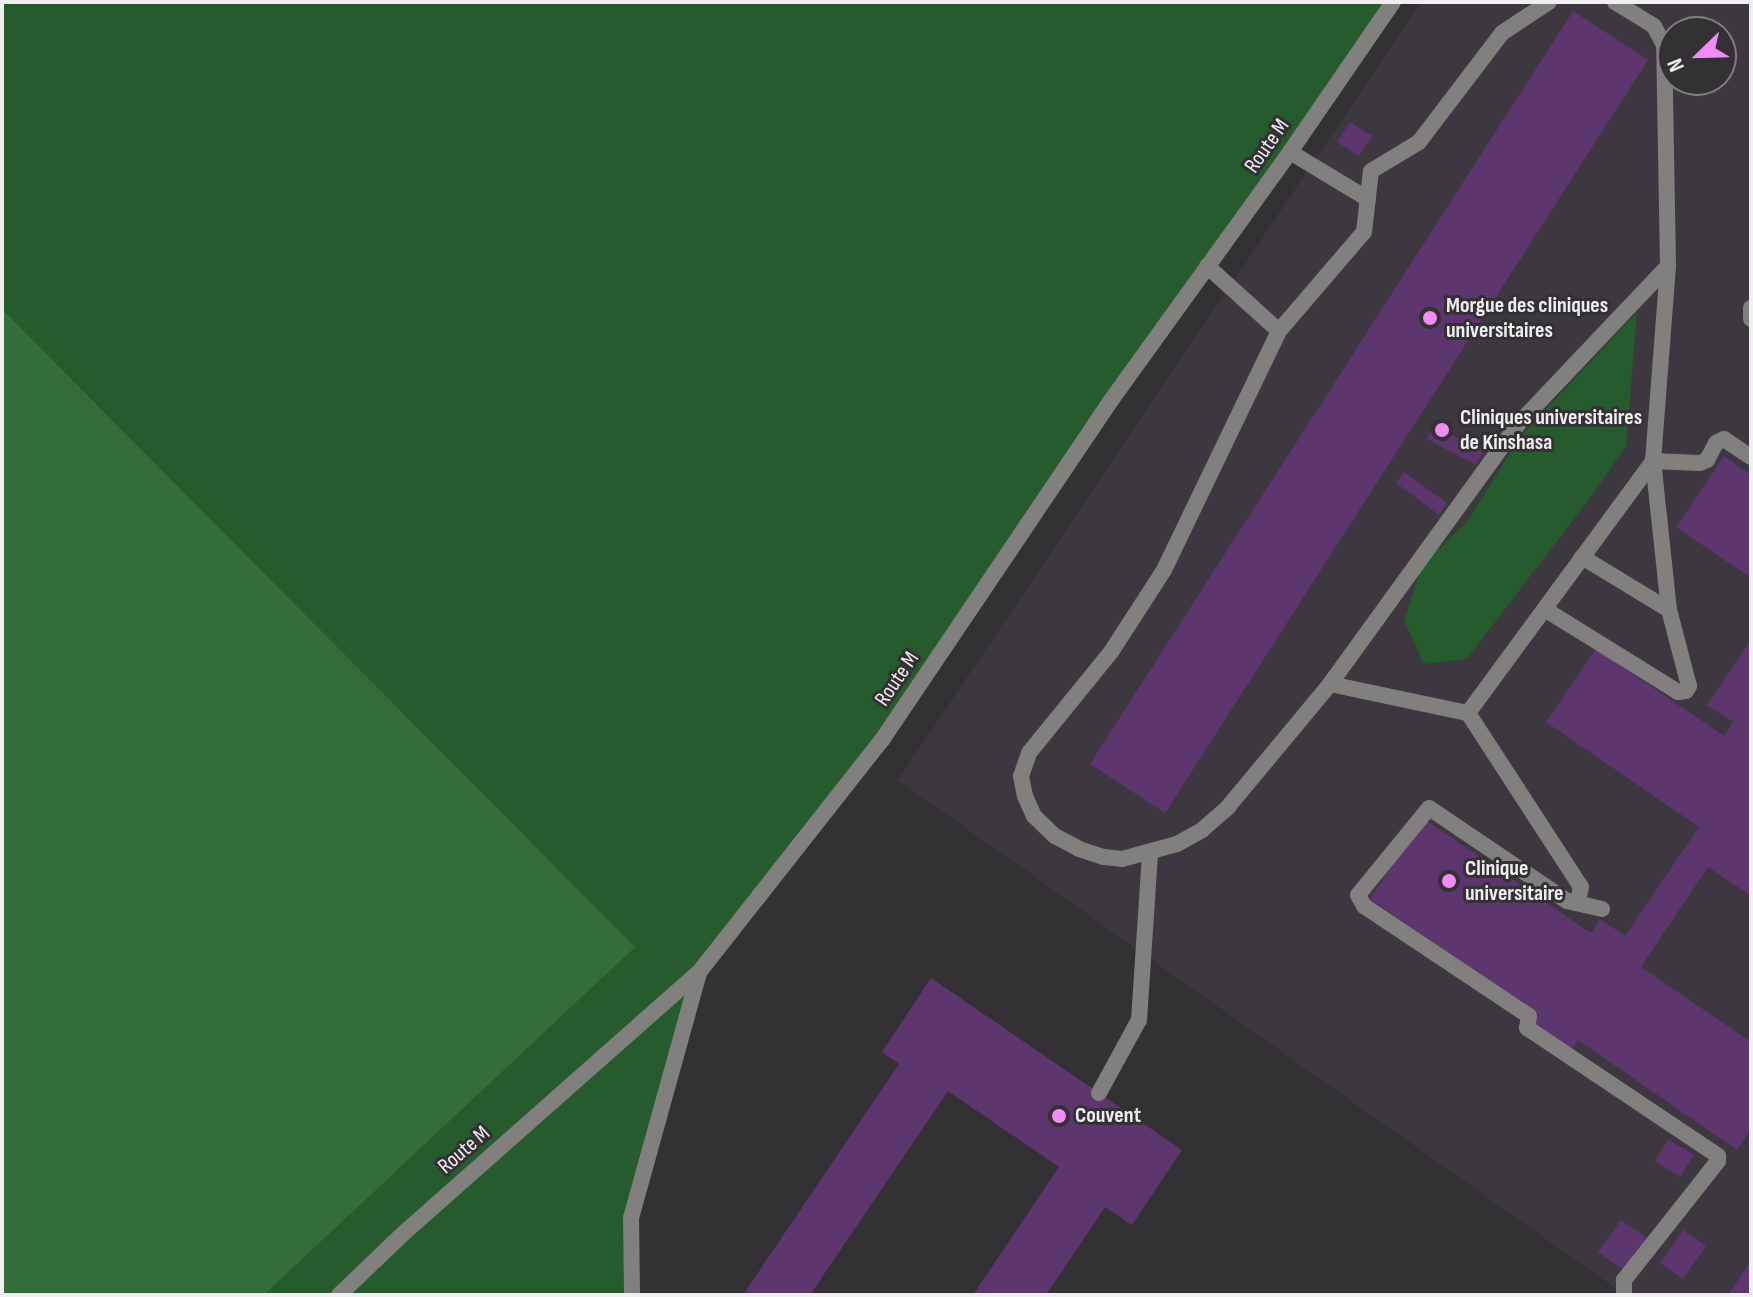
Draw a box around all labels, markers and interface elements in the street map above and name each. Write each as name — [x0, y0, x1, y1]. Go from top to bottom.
north arrow — [1657, 16, 1737, 96]
text: N — [1662, 54, 1691, 75]
street label: Route M — [1239, 114, 1295, 178]
place label: Morgue des cliniques universitaires — [1446, 292, 1608, 344]
marker: Morgue des cliniques universitaires — [1421, 309, 1439, 327]
place label: Cliniques universitaires de Kinshasa — [1460, 404, 1642, 456]
marker: Cliniques universitaires de Kinshasa — [1431, 419, 1453, 441]
street label: Route M — [869, 647, 925, 711]
place label: Clinique universitaire — [1465, 855, 1563, 906]
marker: Clinique universitaire — [1440, 872, 1458, 890]
place label: Couvent — [1075, 1103, 1141, 1129]
marker: Couvent — [1050, 1107, 1068, 1125]
street label: Route M — [433, 1120, 495, 1180]

